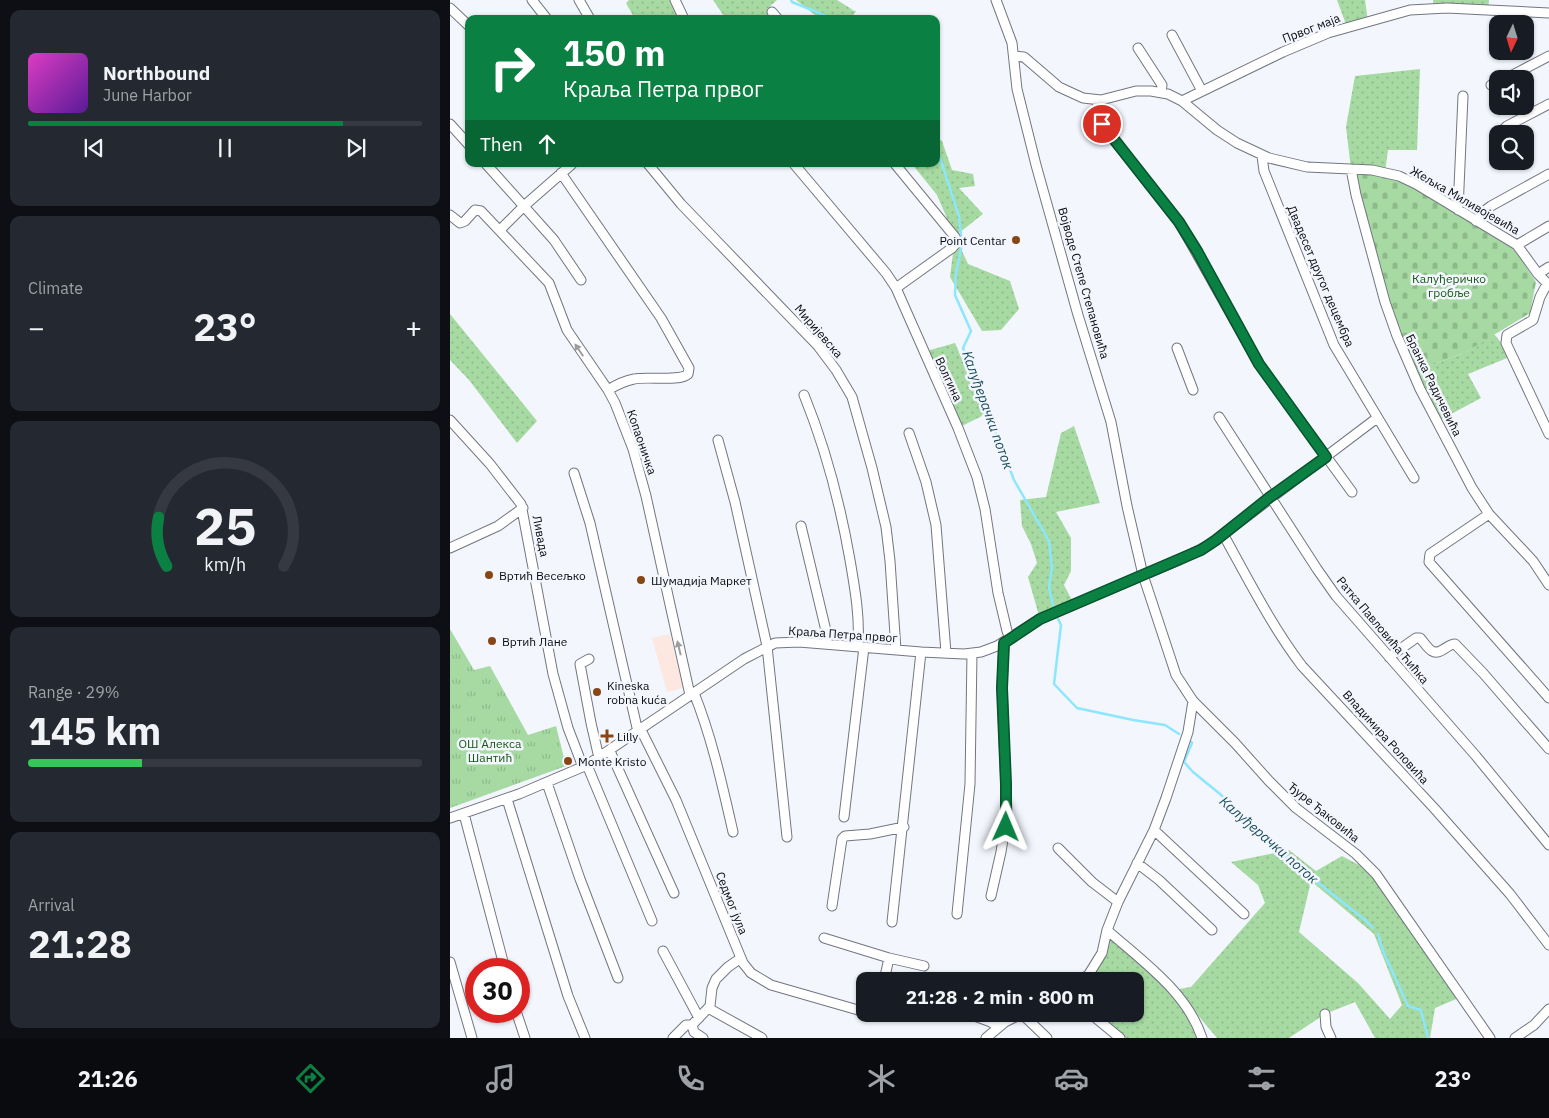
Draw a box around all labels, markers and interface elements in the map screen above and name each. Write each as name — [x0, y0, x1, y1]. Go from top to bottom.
street label: Првог маја — [1280, 10, 1343, 46]
north arrow — [1489, 15, 1534, 60]
map controls — [1489, 15, 1534, 170]
text: 150 m — [563, 30, 666, 76]
icon: right — [480, 35, 545, 100]
text: Northbound — [103, 61, 210, 85]
button: sound — [1489, 70, 1534, 115]
text: Краља Петра првог — [563, 74, 764, 103]
text: June Harbor — [103, 85, 192, 105]
pin — [1081, 103, 1123, 145]
icon: arrive — [1088, 110, 1116, 138]
button: search — [1489, 125, 1534, 170]
icon: ahead — [533, 130, 561, 158]
text: Then — [480, 132, 523, 156]
icon: previous — [80, 134, 108, 162]
icon: pause — [211, 134, 239, 162]
icon: next — [342, 134, 370, 162]
street label: Жељка Миливојевића — [1408, 162, 1523, 238]
street label: Двадесет другог децембра — [1284, 203, 1358, 350]
street label: Војводе Степе Степановића — [1055, 205, 1113, 361]
place label: Point Centar — [940, 233, 1007, 248]
marker: Point Centar — [1010, 234, 1022, 246]
park label: Калуђеричко гробље — [1412, 271, 1486, 300]
text: Climate — [28, 278, 83, 298]
street label: Миријевска — [792, 301, 847, 361]
text: 23° — [193, 302, 257, 351]
text: − — [28, 309, 45, 346]
text: + — [405, 309, 422, 346]
street label: Бранка Радичевића — [1403, 331, 1466, 439]
one-way arrow — [574, 343, 584, 357]
water label: Калуђерачки поток — [958, 348, 1018, 472]
street label: Волгина — [932, 355, 966, 404]
street label: Копаоничка — [624, 407, 660, 477]
text: 25 — [194, 492, 256, 559]
street label: Ливада — [530, 514, 552, 559]
text: km/h — [204, 553, 246, 576]
place label: Вртић Весељко — [499, 568, 586, 583]
marker: Вртић Весељко — [483, 569, 495, 581]
place label: Шумадија Маркет — [651, 573, 752, 588]
street label: Ратка Павловића Ћићка — [1334, 573, 1433, 687]
marker: Шумадија Маркет — [635, 574, 647, 586]
street label: Краља Петра првог — [788, 623, 898, 645]
place label: Вртић Лане — [502, 634, 568, 649]
marker: Вртић Лане — [486, 635, 498, 647]
one-way arrow — [675, 641, 683, 656]
place label: Kineska robna kuća — [607, 678, 667, 707]
text: Range · 29% — [28, 682, 120, 702]
marker: Kineska robna kuća — [591, 686, 603, 698]
street label: Владимира Роловића — [1340, 687, 1433, 788]
text: 145 km — [28, 706, 161, 755]
place label: Lilly — [617, 729, 638, 744]
marker: Lilly — [601, 730, 613, 742]
park label: ОШ Алекса Шантић — [459, 736, 522, 765]
place label: Monte Kristo — [578, 754, 647, 769]
marker: Monte Kristo — [562, 755, 574, 767]
street label: Ђуре Ђаковића — [1285, 779, 1363, 846]
water label: Калуђерачки поток — [1216, 792, 1322, 888]
position arrow — [979, 800, 1031, 852]
street label: Седмог јула — [713, 869, 752, 937]
text: Arrival — [28, 895, 75, 915]
text: 21:28 — [28, 919, 132, 968]
speed limit sign: 30 — [465, 958, 530, 1023]
text: 21:28 · 2 min · 800 m — [906, 985, 1094, 1009]
icon: directions — [293, 1061, 328, 1096]
icon: music — [483, 1061, 518, 1096]
icon: phone — [673, 1061, 708, 1096]
icon: climate — [864, 1061, 899, 1096]
icon: car — [1054, 1061, 1089, 1096]
icon: filters — [1244, 1061, 1279, 1096]
text: 21:26 — [78, 1064, 138, 1093]
text: 23° — [1435, 1064, 1471, 1093]

